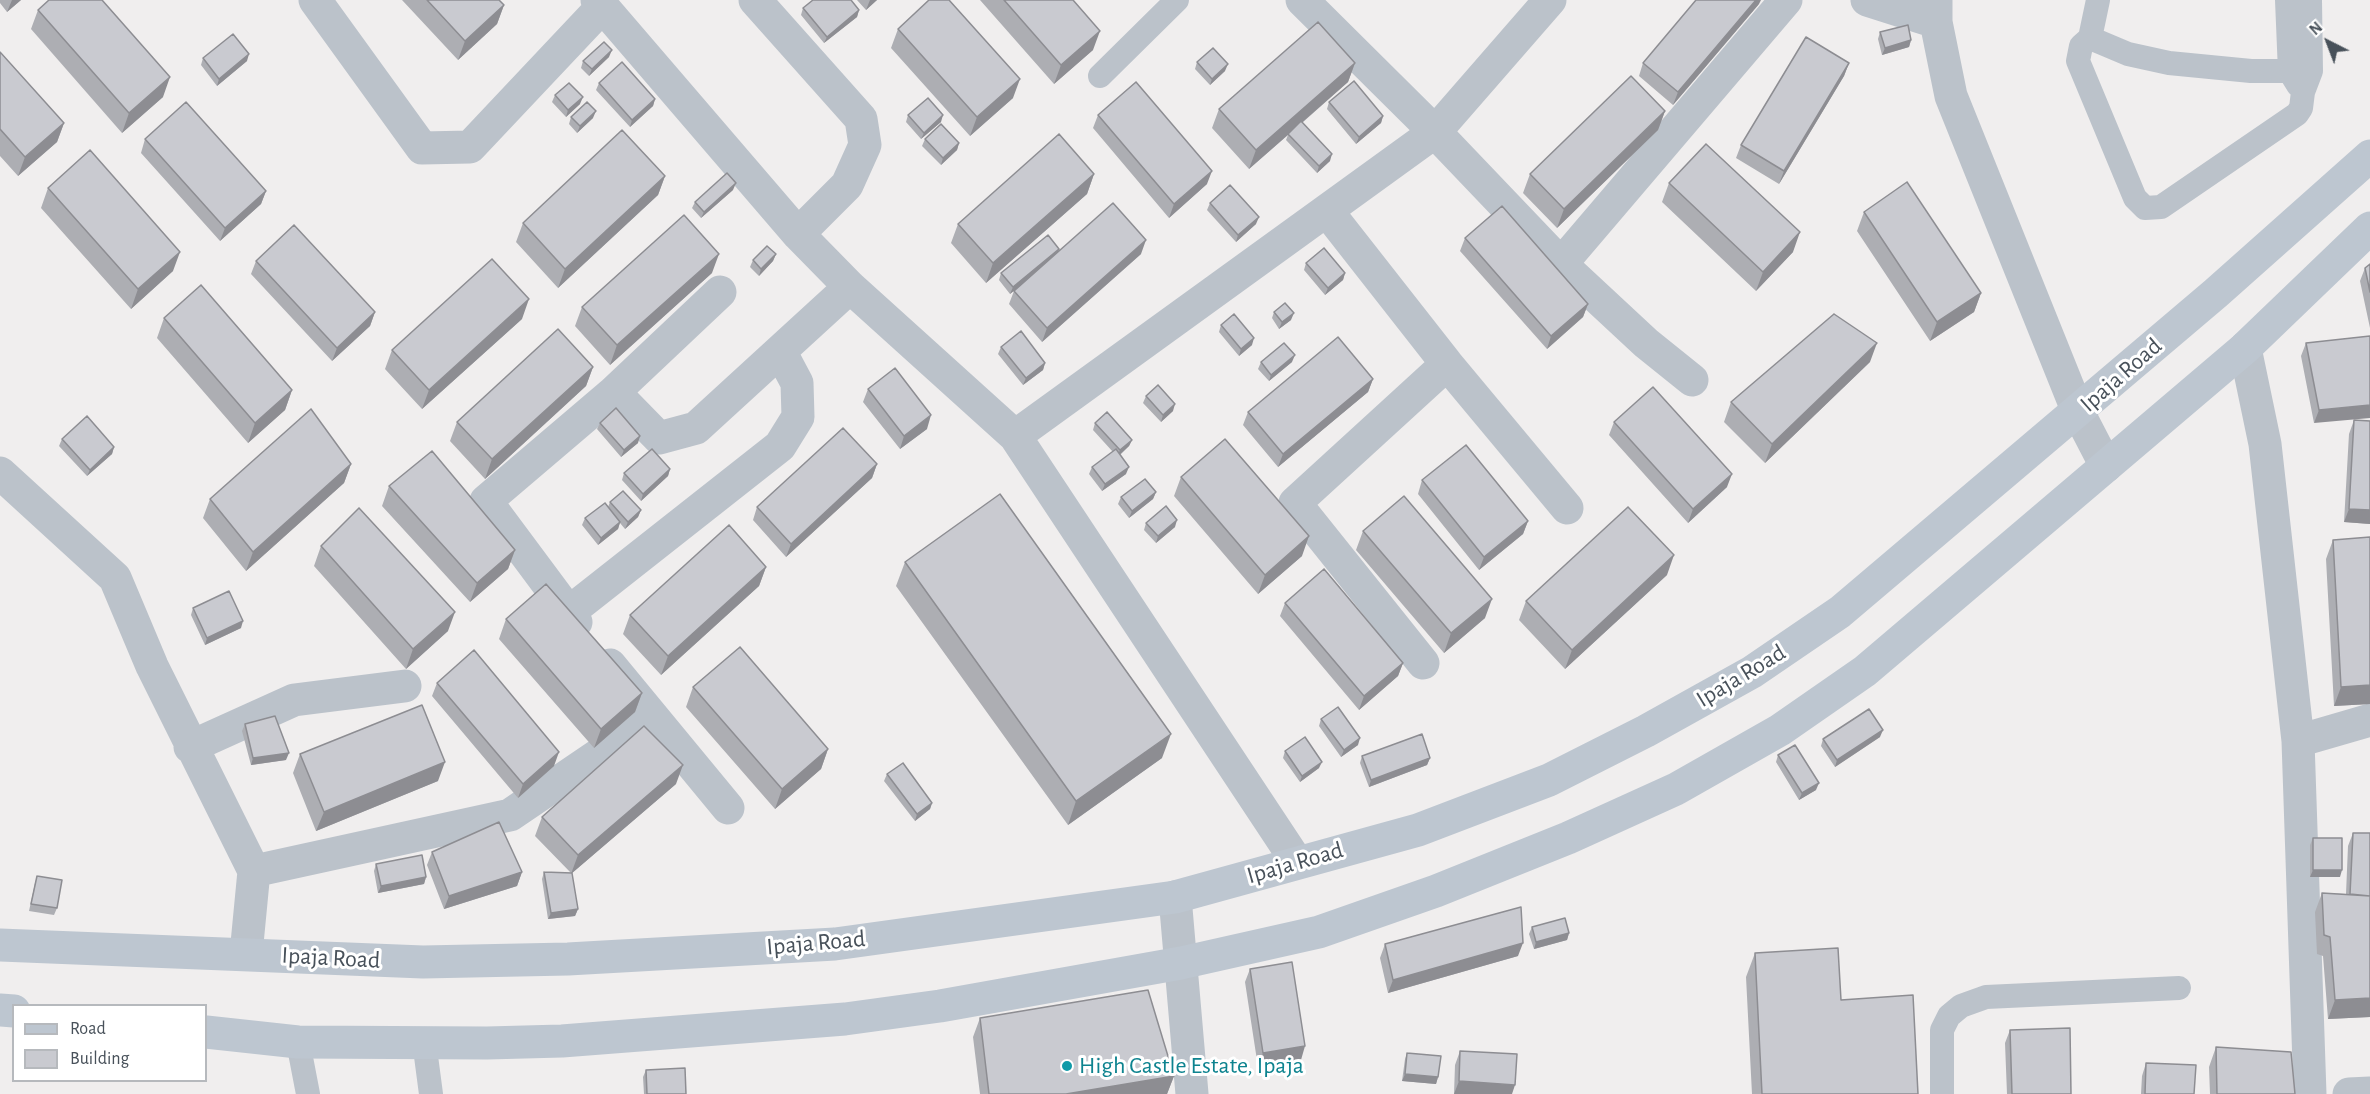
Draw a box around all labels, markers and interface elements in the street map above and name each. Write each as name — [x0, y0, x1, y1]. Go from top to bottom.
north arrow — [2298, 12, 2358, 72]
text: N — [2306, 19, 2325, 38]
street label: Ipaja Road — [2074, 332, 2168, 418]
street label: Ipaja Road — [1691, 638, 1791, 714]
street label: Ipaja Road — [1243, 836, 1347, 890]
street label: Ipaja Road — [765, 924, 867, 962]
street label: Ipaja Road — [281, 941, 381, 975]
legend — [12, 1004, 207, 1082]
text: Road — [70, 1020, 106, 1038]
text: Building — [70, 1050, 129, 1068]
place label: High Castle Estate, Ipaja — [1079, 1052, 1304, 1080]
marker: High Castle Estate, Ipaja — [1060, 1059, 1074, 1073]

